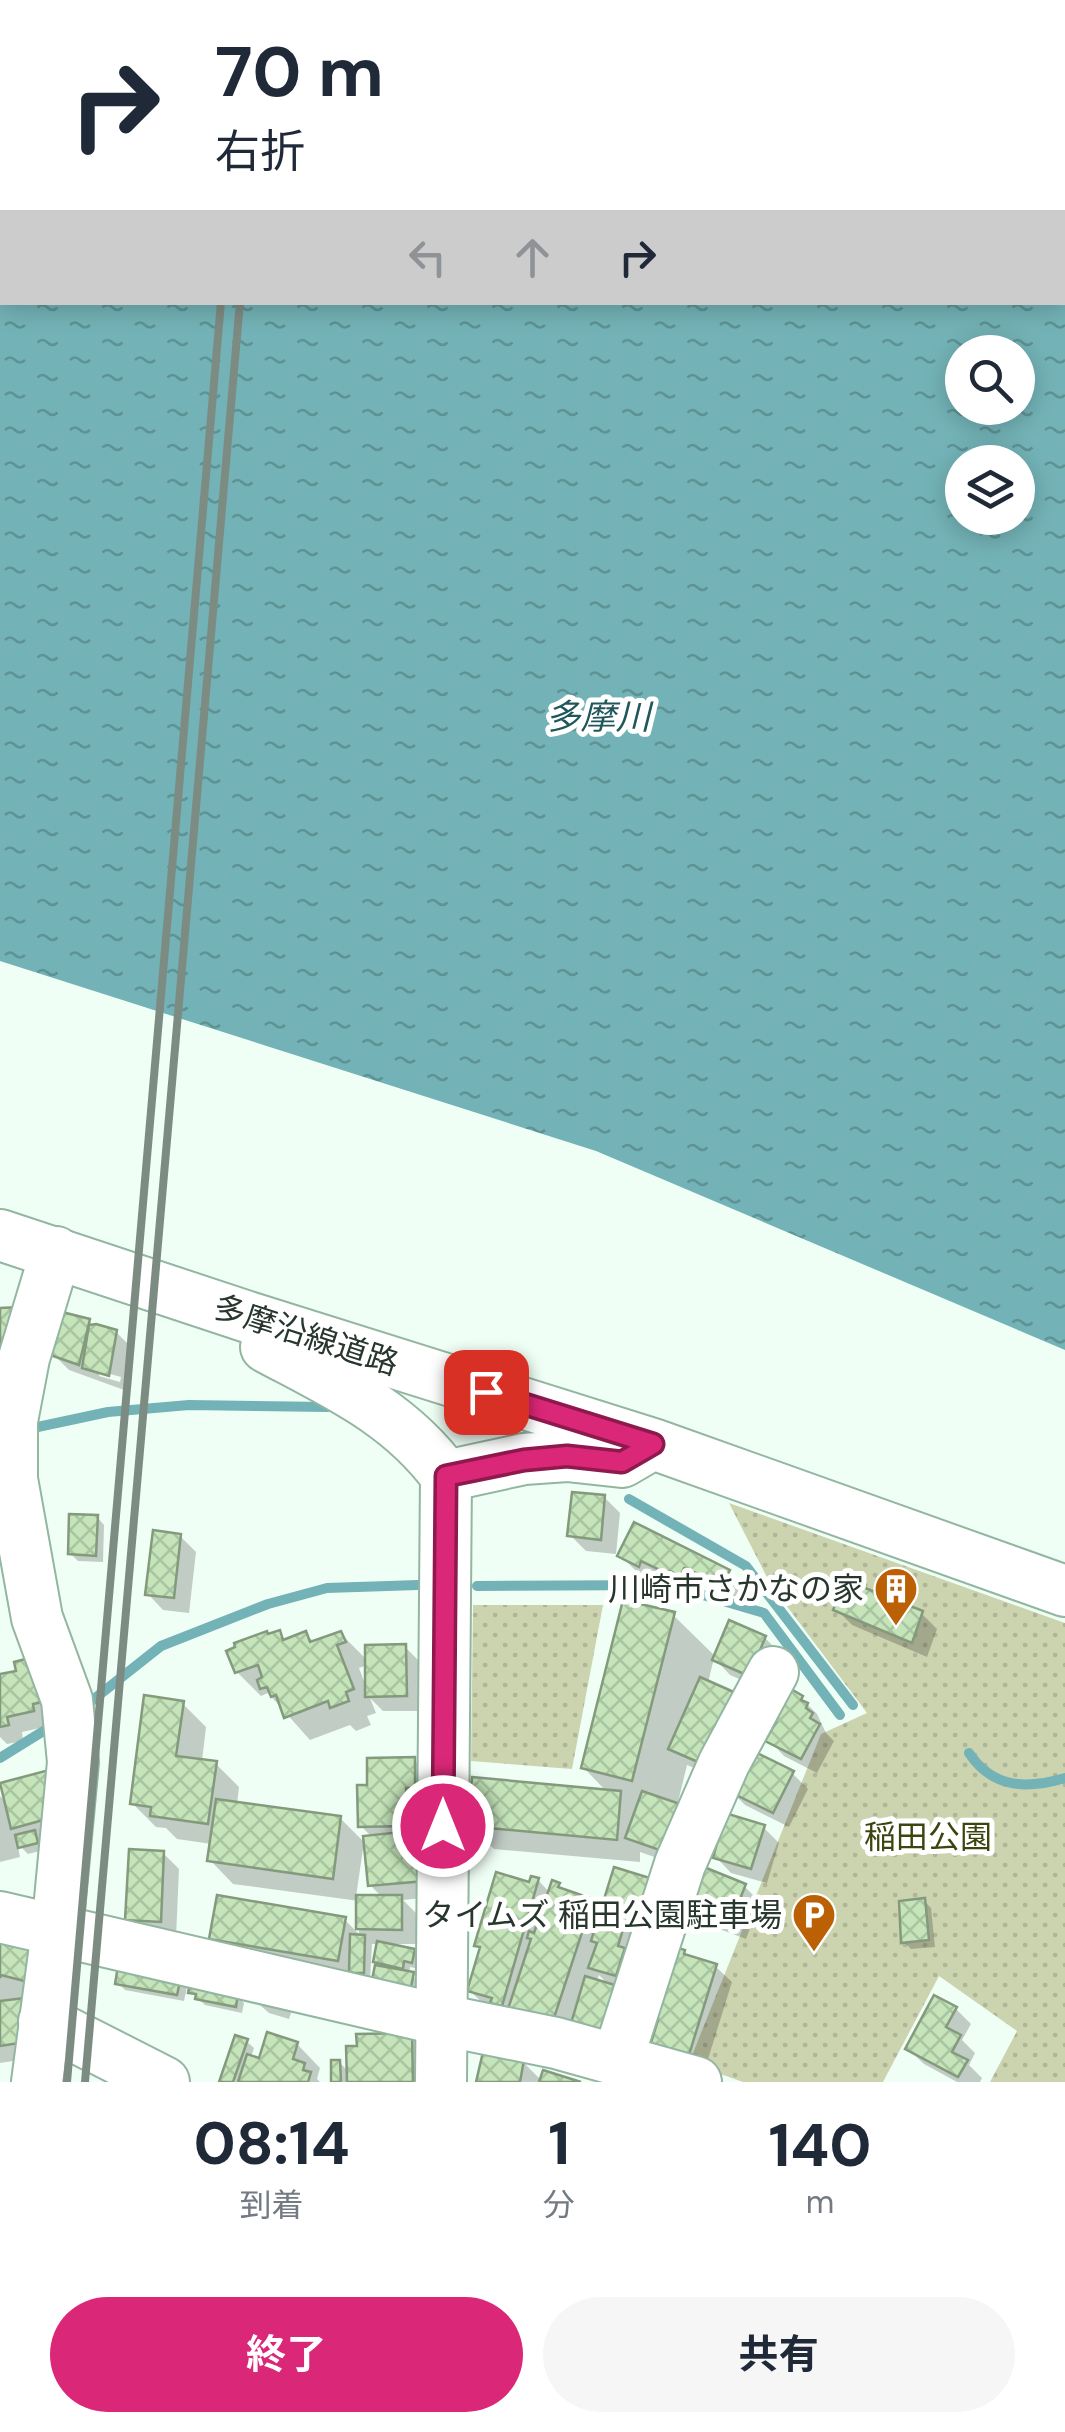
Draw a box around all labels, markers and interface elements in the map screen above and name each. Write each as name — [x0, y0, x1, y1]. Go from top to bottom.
text: 70 m — [215, 27, 384, 118]
icon: right — [50, 40, 180, 170]
text: 右折 — [215, 122, 305, 181]
icon: left — [400, 230, 455, 285]
icon: ahead — [505, 230, 560, 285]
icon: right — [610, 230, 665, 285]
map controls — [945, 335, 1035, 535]
button: search — [945, 335, 1035, 425]
button: layers — [945, 445, 1035, 535]
water label: 多摩川 — [545, 694, 654, 740]
street label: 多摩沿線道路 — [208, 1285, 404, 1385]
pin — [444, 1350, 529, 1435]
icon: arrive — [459, 1365, 514, 1420]
building icon: 川崎市さかなの家 — [873, 1566, 919, 1627]
place label: 川崎市さかなの家 — [608, 1568, 864, 1610]
position arrow — [391, 1774, 495, 1878]
park label: 稲田公園 — [864, 1816, 992, 1858]
parking icon: タイムズ 稲田公園駐車場 — [791, 1892, 837, 1953]
place label: タイムズ 稲田公園駐車場 — [422, 1894, 782, 1936]
text: 08:14 — [193, 2104, 350, 2183]
text: 1 — [548, 2104, 570, 2183]
text: 140 — [769, 2106, 872, 2185]
text: m — [806, 2181, 834, 2223]
text: 到着 — [240, 2184, 304, 2226]
text: 分 — [543, 2184, 575, 2226]
button: 終了 — [50, 2297, 523, 2412]
button: 共有 — [543, 2297, 1015, 2412]

